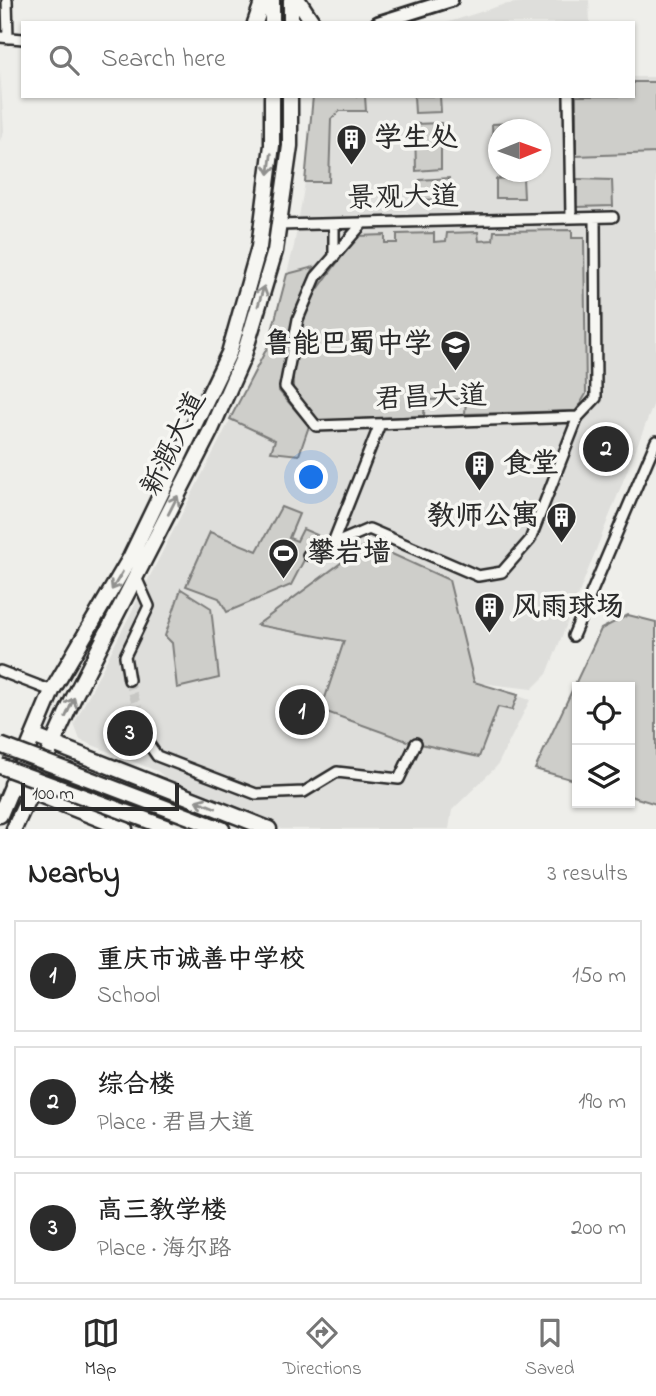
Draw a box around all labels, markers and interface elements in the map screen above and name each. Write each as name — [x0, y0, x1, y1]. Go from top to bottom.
search box — [21, 21, 635, 98]
icon: search — [45, 41, 83, 79]
text: Search here — [101, 41, 226, 79]
place label: 学生处 — [374, 119, 458, 160]
north arrow — [488, 119, 551, 182]
building icon: 学生处 — [334, 122, 368, 166]
one-way arrow — [263, 153, 276, 175]
street label: 景观大道 — [347, 178, 459, 220]
one-way arrow — [256, 285, 269, 307]
place label: 鲁能巴蜀中学 — [264, 325, 432, 366]
school or university icon: 鲁能巴蜀中学 — [438, 328, 472, 372]
street label: 君昌大道 — [374, 377, 488, 421]
street label: 新溉大道 — [132, 385, 218, 503]
pin: 2 — [583, 423, 629, 475]
place label: 食堂 — [503, 445, 559, 486]
building icon: 食堂 — [463, 448, 497, 492]
your location — [294, 460, 328, 494]
one-way arrow — [166, 495, 180, 516]
place label: 教师公寓 — [427, 497, 539, 538]
building icon: 教师公寓 — [545, 500, 579, 544]
place label: 攀岩墙 — [307, 534, 391, 575]
sports icon: 攀岩墙 — [267, 537, 301, 581]
one-way arrow — [109, 571, 123, 591]
place label: 风雨球场 — [512, 588, 624, 629]
building icon: 风雨球场 — [472, 591, 506, 635]
map controls — [572, 682, 635, 808]
button: locate — [572, 682, 635, 745]
pin: 1 — [279, 686, 325, 738]
one-way arrow — [64, 697, 77, 719]
pin: 3 — [107, 707, 153, 759]
button: layers — [572, 745, 635, 808]
scale bar — [21, 780, 178, 812]
text: 100 m — [32, 781, 74, 808]
one-way arrow — [195, 796, 217, 809]
text: Nearby — [28, 853, 120, 897]
text: 3 results — [547, 858, 628, 891]
text: 重庆市诚善中学校 — [97, 942, 305, 980]
text: 1 — [49, 960, 57, 993]
text: 150 m — [572, 960, 626, 993]
text: School — [97, 980, 160, 1013]
text: 综合楼 — [97, 1067, 175, 1105]
text: 2 — [47, 1086, 59, 1119]
text: 190 m — [578, 1086, 626, 1119]
text: Place · 君昌大道 — [97, 1107, 254, 1140]
text: 高三教学楼 — [97, 1193, 227, 1231]
text: 3 — [48, 1212, 58, 1245]
text: 200 m — [571, 1212, 626, 1245]
text: Place · 海尔路 — [97, 1233, 231, 1266]
tab: Map — [82, 1314, 120, 1383]
tab: Directions — [283, 1314, 362, 1383]
tab: Saved — [525, 1314, 574, 1383]

